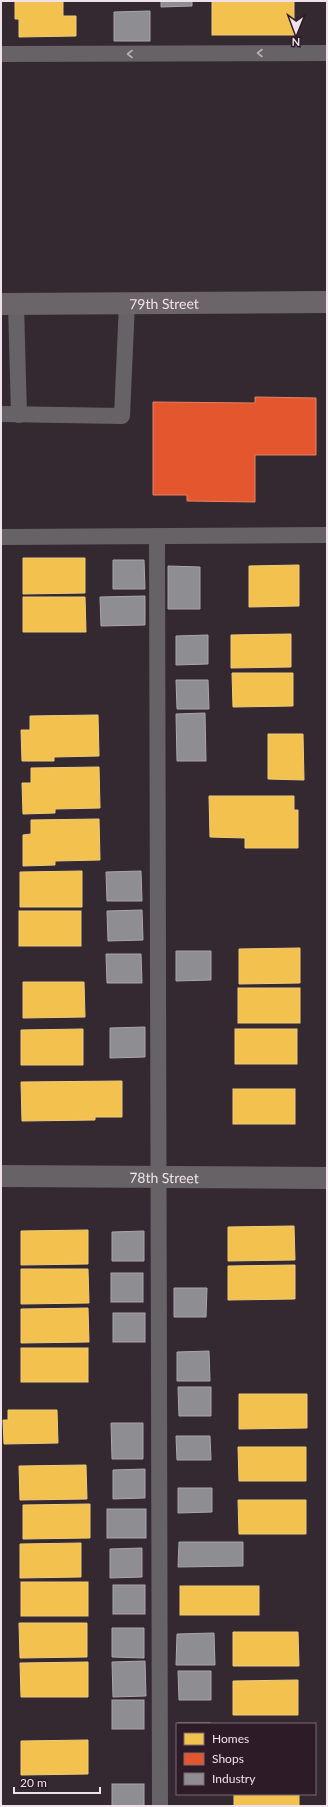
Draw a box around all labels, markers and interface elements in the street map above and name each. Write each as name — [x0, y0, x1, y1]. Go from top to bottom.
north arrow — [276, 12, 316, 52]
text: N — [291, 36, 300, 49]
one-way arrow — [257, 49, 263, 57]
one-way arrow — [127, 50, 133, 58]
street label: 79th Street — [129, 294, 199, 312]
street label: 78th Street — [129, 1168, 199, 1186]
legend — [176, 1723, 316, 1795]
text: Homes — [212, 1731, 249, 1746]
text: Shops — [212, 1751, 244, 1766]
scale bar — [14, 1769, 100, 1795]
text: Industry — [212, 1771, 256, 1786]
text: 20 m — [20, 1775, 47, 1790]

